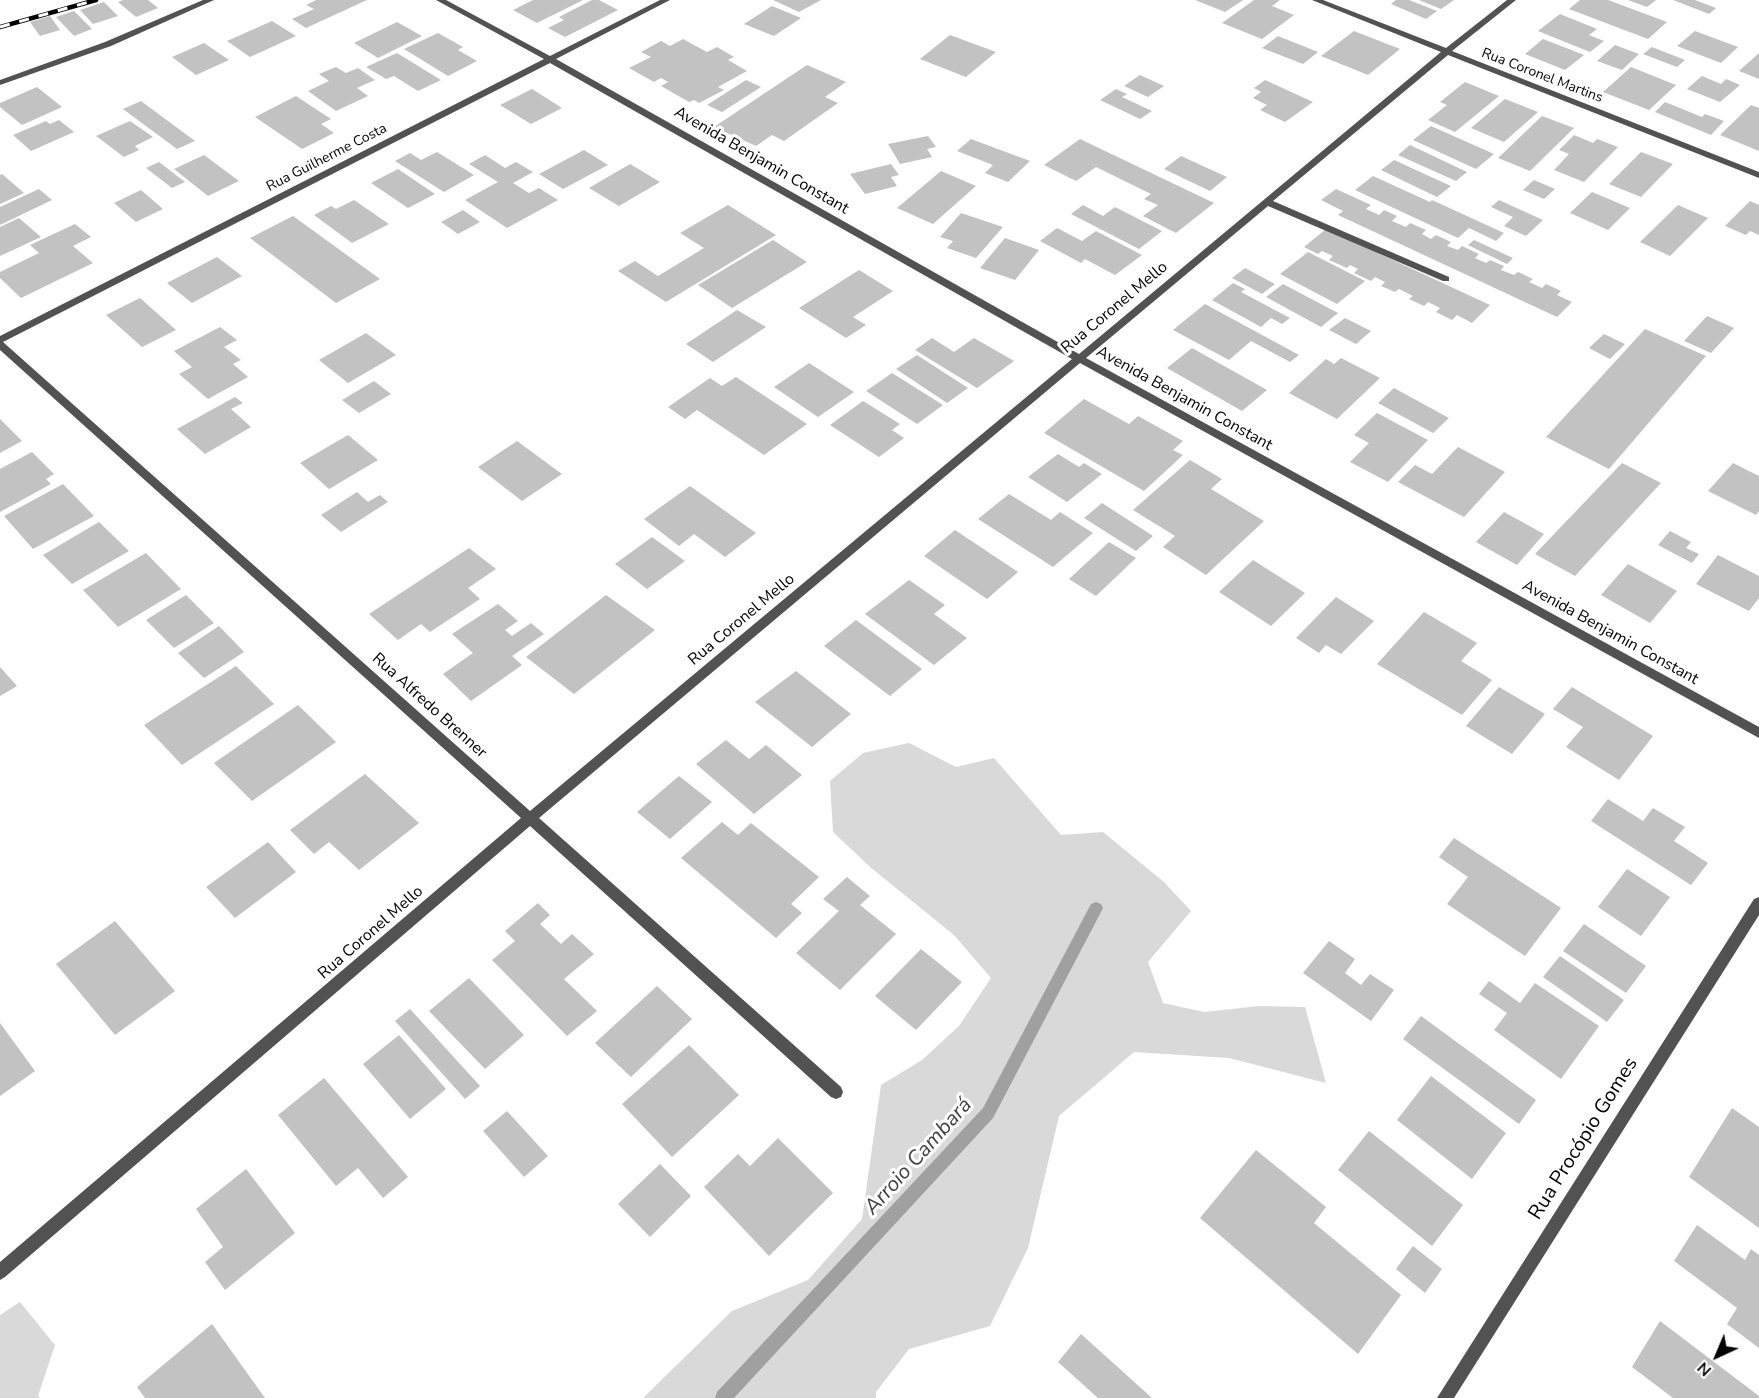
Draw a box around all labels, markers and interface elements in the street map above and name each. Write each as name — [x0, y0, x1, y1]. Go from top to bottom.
street label: Rua Coronel Martins — [1479, 45, 1605, 107]
street label: Avenida Benjamin Constant — [670, 103, 852, 219]
street label: Rua Guilherme Costa — [264, 120, 390, 196]
street label: Rua Coronel Mello — [1058, 258, 1172, 358]
street label: Avenida Benjamin Constant — [1093, 342, 1275, 456]
street label: Rua Coronel Mello — [685, 570, 799, 670]
street label: Avenida Benjamin Constant — [1519, 576, 1701, 690]
street label: Rua Alfredo Brenner — [368, 649, 490, 763]
street label: Rua Coronel Mello — [315, 882, 427, 984]
street label: Rua Procópio Gomes — [1524, 1053, 1644, 1225]
water label: Arroio Cambará — [860, 1093, 978, 1221]
north arrow — [1687, 1326, 1747, 1386]
text: N — [1693, 1357, 1716, 1381]

